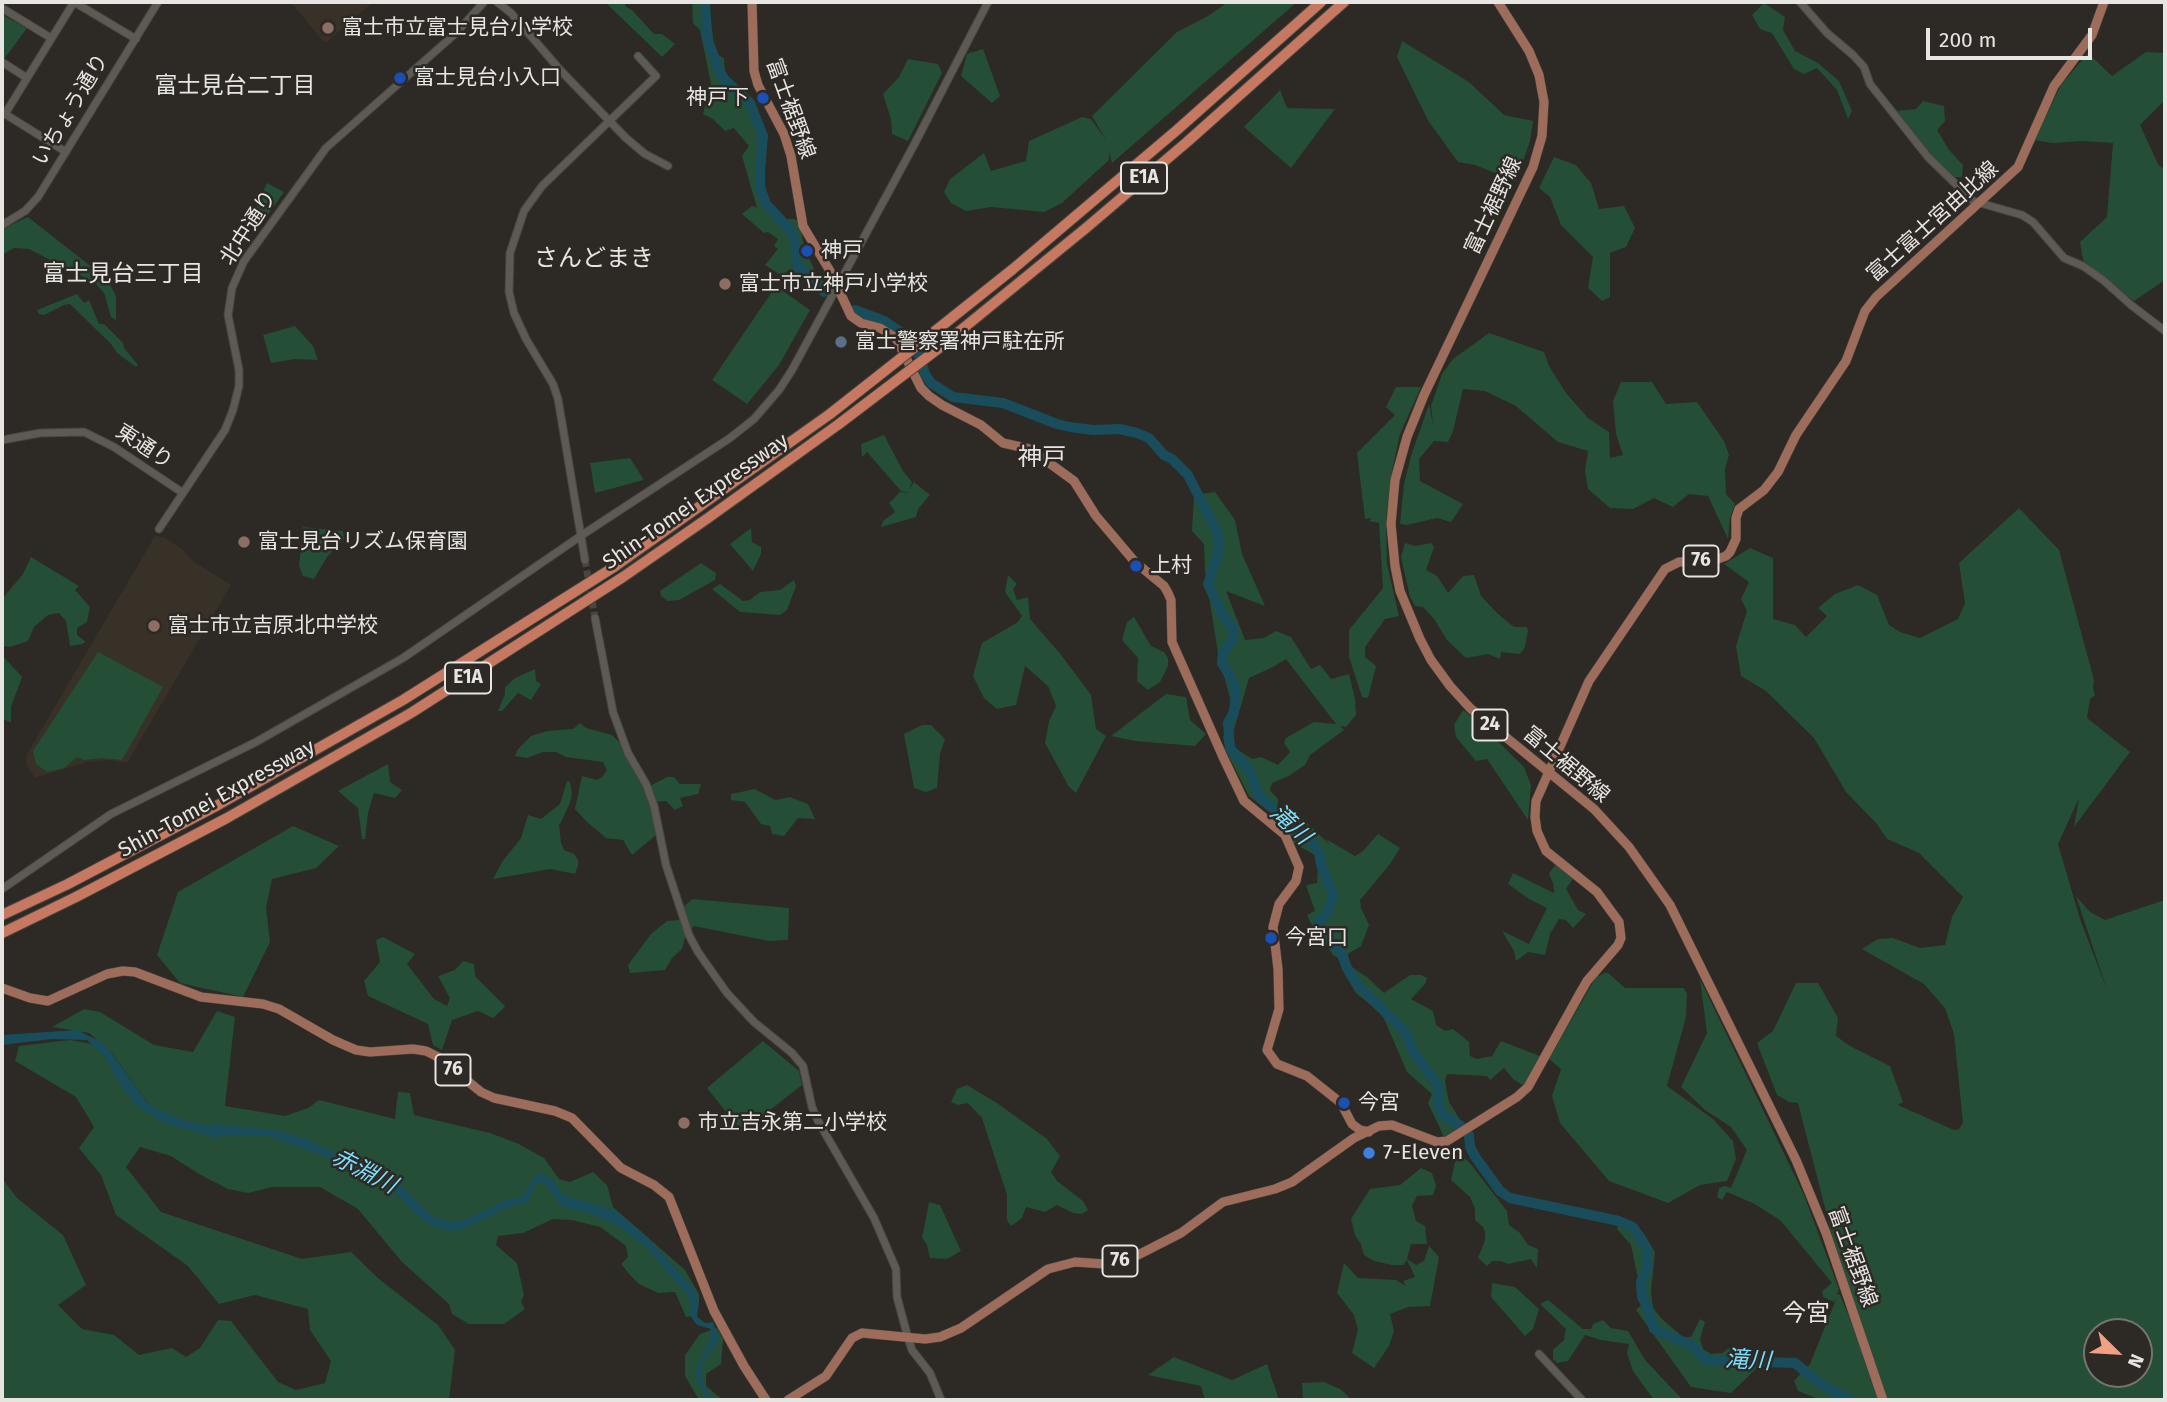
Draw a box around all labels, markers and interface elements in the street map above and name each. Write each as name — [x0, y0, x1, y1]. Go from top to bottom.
scale bar — [1929, 14, 2095, 58]
place label: 富士市立富士見台小学校 — [342, 15, 573, 41]
marker: 富士市立富士見台小学校 — [320, 20, 336, 36]
text: 200 m — [1939, 27, 1996, 53]
street label: いちょう通り — [28, 50, 114, 170]
street label: 富士裾野線 — [760, 55, 820, 163]
place label: 富士見台小入口 — [414, 65, 561, 91]
marker: 富士見台小入口 — [392, 70, 408, 86]
district label: 富士見台二丁目 — [155, 73, 315, 101]
place label: 神戸下 — [686, 85, 749, 111]
marker: 神戸下 — [755, 90, 771, 106]
street label: 富士裾野線 — [1460, 153, 1528, 259]
street label: 富士富士宮由比線 — [1862, 156, 2004, 288]
road number: E1A — [1121, 162, 1167, 194]
street label: 北中通り — [216, 186, 282, 270]
place label: 神戸 — [821, 238, 863, 264]
marker: 神戸 — [799, 243, 815, 259]
district label: さんどまき — [534, 245, 654, 273]
district label: 富士見台三丁目 — [43, 261, 203, 289]
place label: 富士市立神戸小学校 — [739, 271, 928, 297]
marker: 富士市立神戸小学校 — [717, 276, 733, 292]
place label: 富士警察署神戸駐在所 — [855, 329, 1065, 355]
marker: 富士警察署神戸駐在所 — [833, 334, 849, 350]
street label: 東通り — [111, 419, 177, 475]
street label: Shin-Tomei Expressway — [598, 428, 794, 576]
district label: 神戸 — [1018, 444, 1066, 472]
place label: 富士見台リズム保育園 — [258, 529, 468, 555]
marker: 富士見台リズム保育園 — [236, 534, 252, 550]
road number: 76 — [1684, 546, 1718, 576]
place label: 上村 — [1150, 553, 1192, 579]
marker: 上村 — [1128, 558, 1144, 574]
place label: 富士市立吉原北中学校 — [168, 613, 378, 639]
marker: 富士市立吉原北中学校 — [146, 618, 162, 634]
road number: E1A — [445, 663, 491, 694]
road number: 24 — [1472, 710, 1508, 740]
street label: 富士裾野線 — [1518, 722, 1614, 808]
street label: Shin-Tomei Expressway — [114, 735, 320, 863]
water label: 滝川 — [1264, 799, 1316, 851]
place label: 今宮口 — [1285, 925, 1348, 951]
marker: 今宮口 — [1263, 930, 1279, 946]
road number: 76 — [435, 1054, 470, 1086]
place label: 今宮 — [1358, 1090, 1400, 1116]
marker: 今宮 — [1336, 1095, 1352, 1111]
place label: 市立吉永第二小学校 — [698, 1110, 887, 1136]
marker: 市立吉永第二小学校 — [676, 1115, 692, 1131]
place label: 7-Eleven — [1383, 1140, 1463, 1166]
water label: 赤淵川 — [327, 1144, 401, 1200]
marker: 7-Eleven — [1361, 1145, 1377, 1161]
street label: 富士裾野線 — [1822, 1203, 1882, 1311]
road number: 76 — [1102, 1246, 1138, 1276]
district label: 今宮 — [1782, 1300, 1830, 1328]
north arrow — [2083, 1318, 2153, 1388]
water label: 滝川 — [1724, 1346, 1772, 1376]
text: N — [2123, 1350, 2149, 1371]

